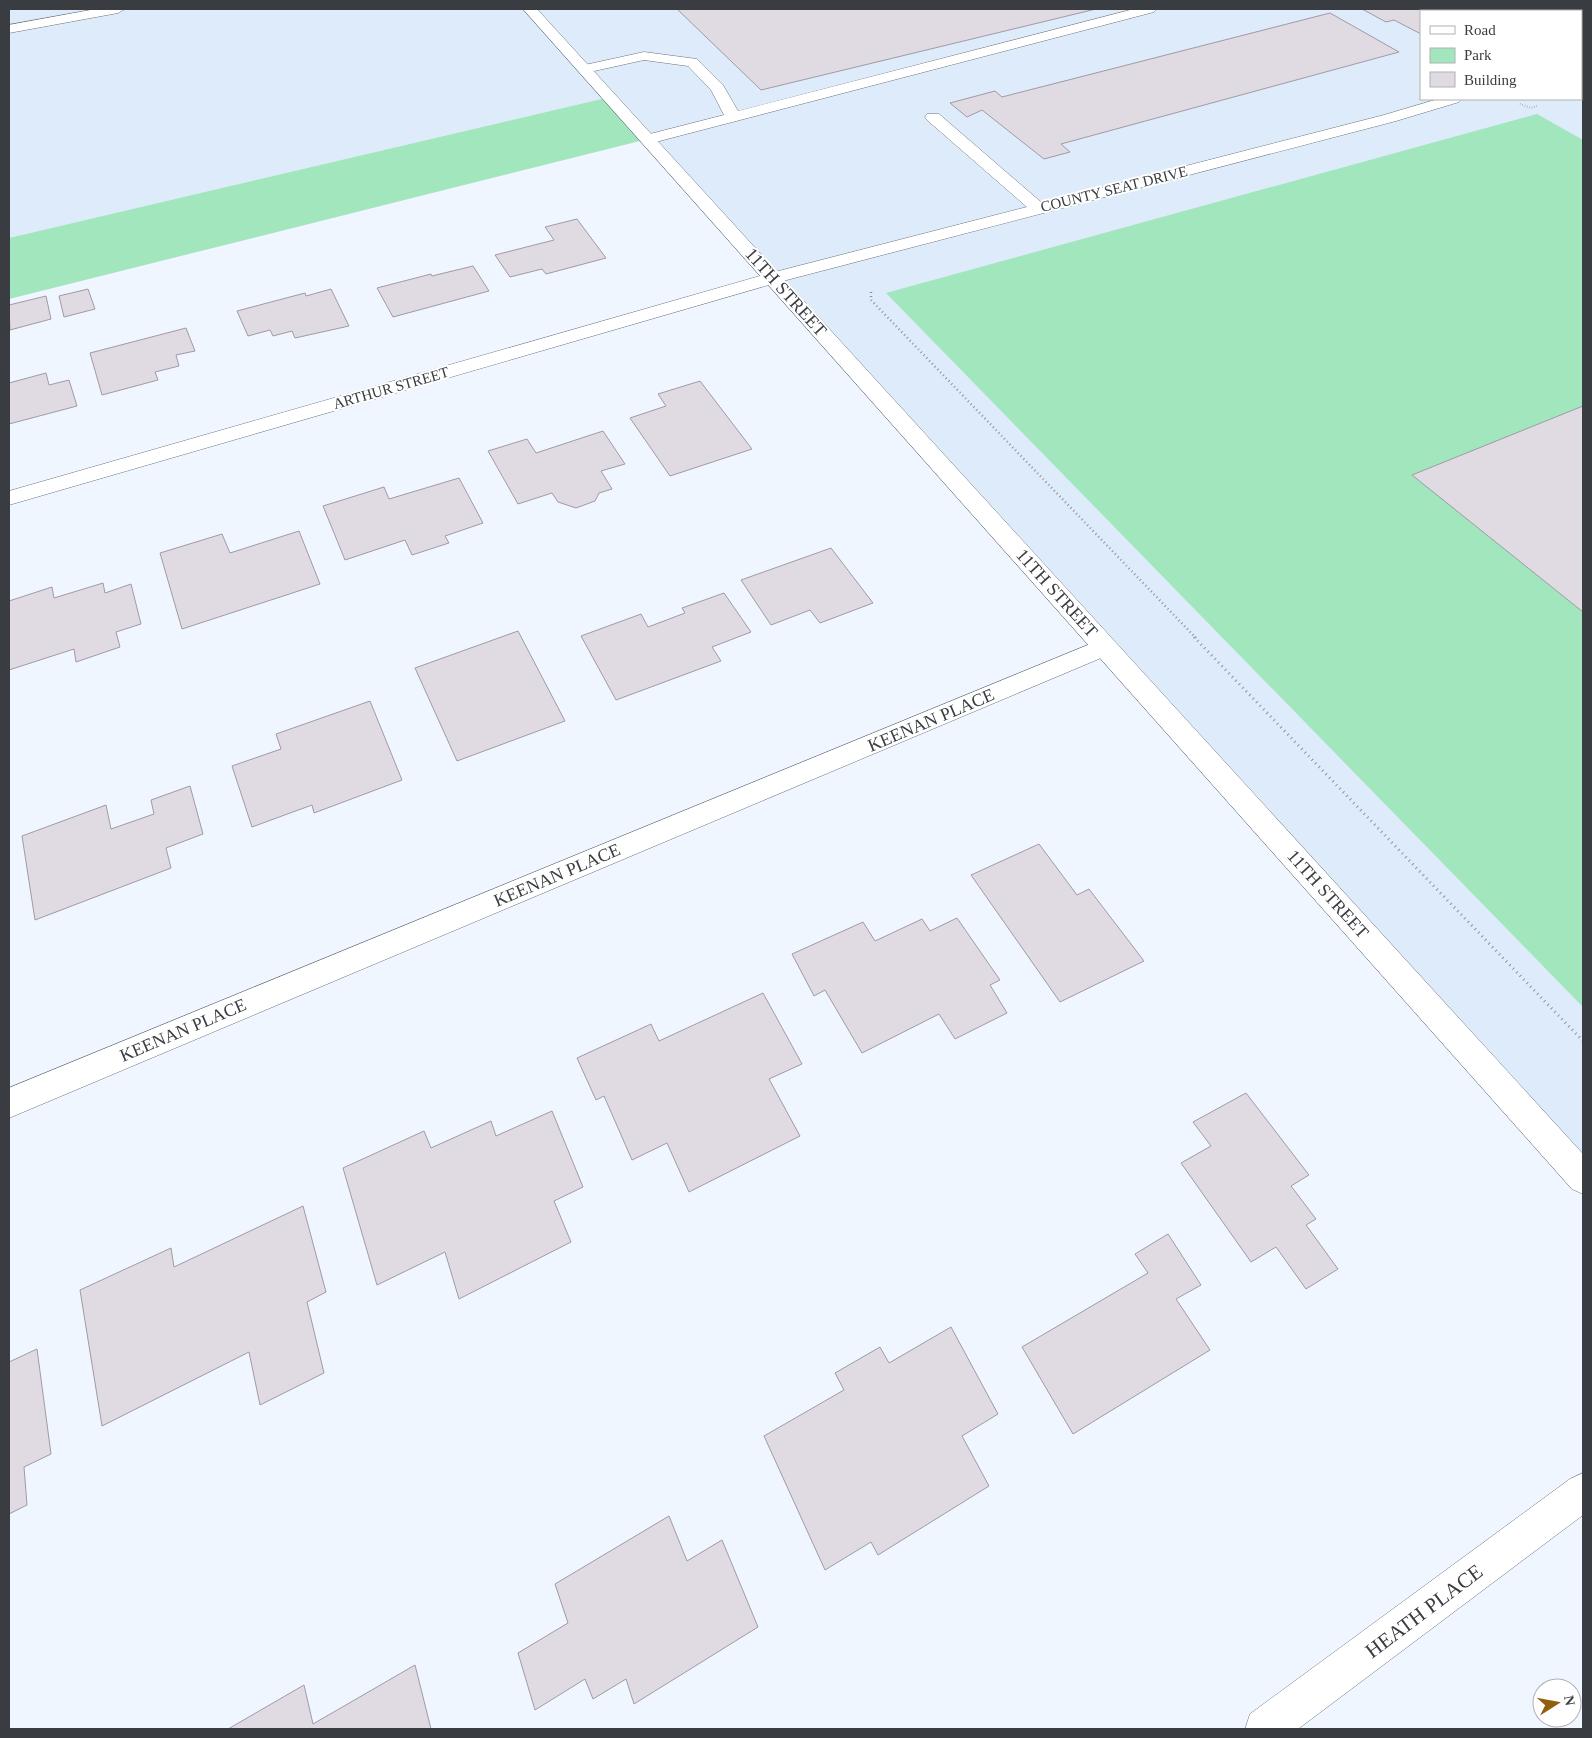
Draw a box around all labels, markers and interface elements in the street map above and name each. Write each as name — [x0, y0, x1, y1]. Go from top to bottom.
legend — [1420, 10, 1582, 100]
text: Road — [1464, 22, 1496, 38]
text: Park — [1464, 47, 1492, 63]
text: Building — [1464, 72, 1517, 88]
street label: COUNTY SEAT DRIVE — [1039, 163, 1189, 215]
street label: 11TH STREET — [741, 244, 831, 340]
street label: ARTHUR STREET — [331, 364, 451, 412]
street label: 11TH STREET — [1012, 545, 1102, 641]
street label: KEENAN PLACE — [865, 684, 997, 756]
street label: KEENAN PLACE — [491, 839, 623, 911]
street label: 11TH STREET — [1283, 846, 1373, 942]
street label: KEENAN PLACE — [117, 994, 249, 1066]
street label: HEATH PLACE — [1361, 1559, 1487, 1663]
north arrow — [1532, 1678, 1582, 1728]
text: N — [1561, 1694, 1578, 1707]

